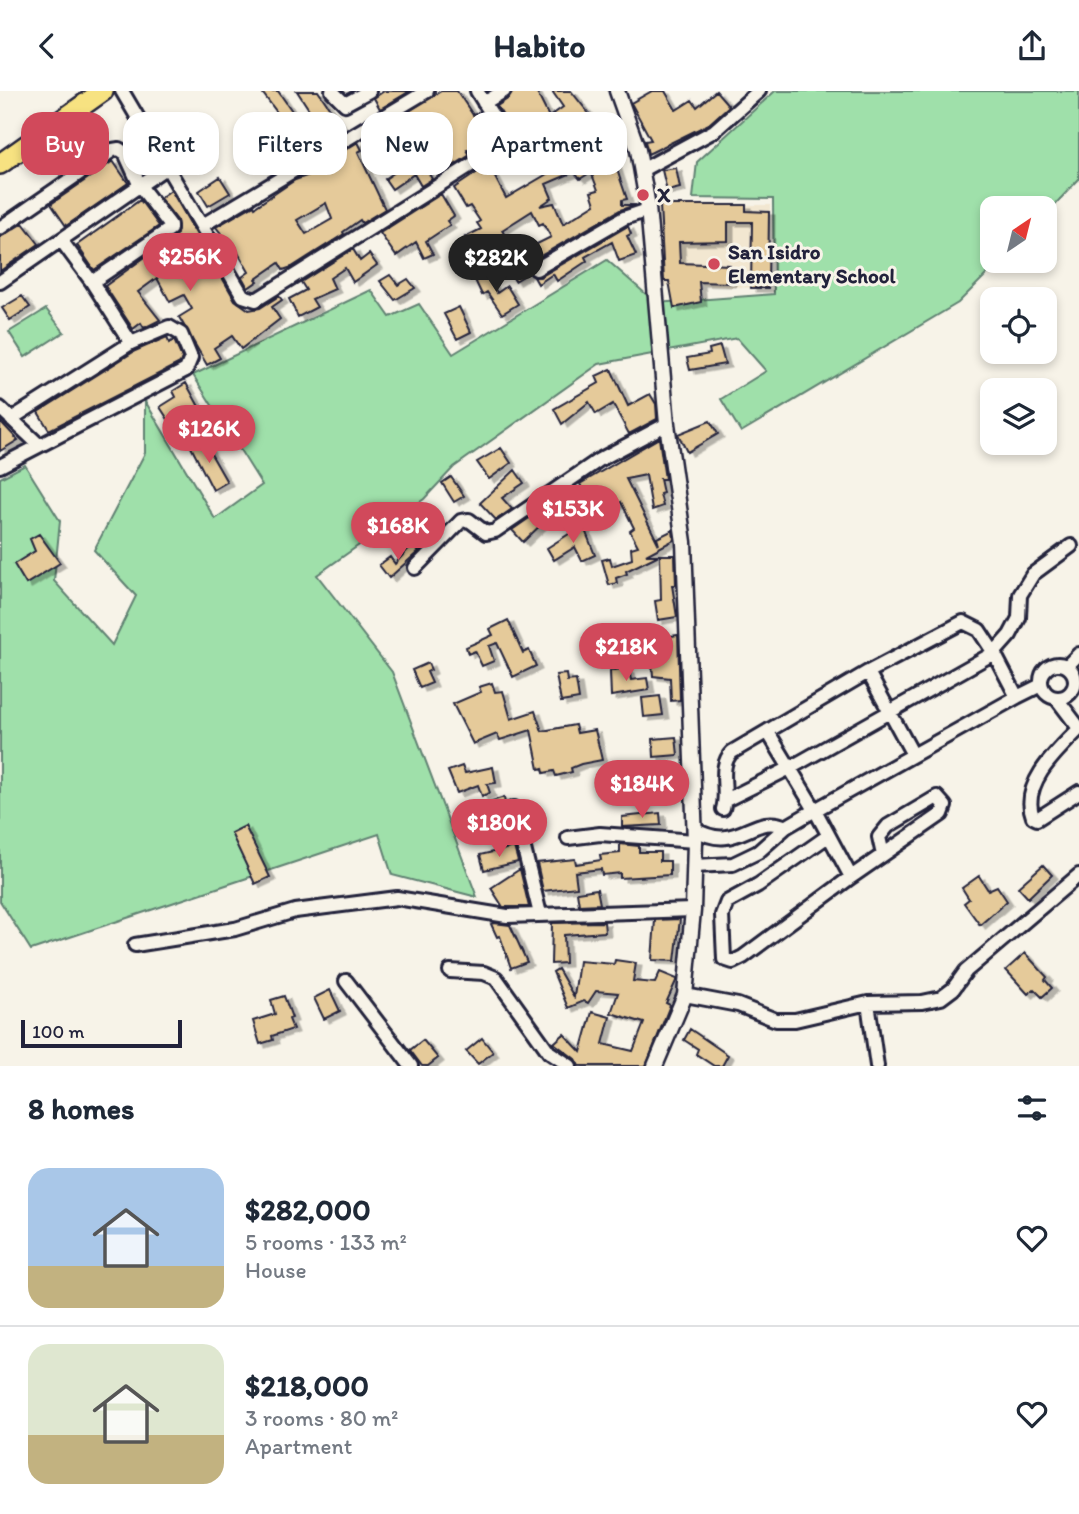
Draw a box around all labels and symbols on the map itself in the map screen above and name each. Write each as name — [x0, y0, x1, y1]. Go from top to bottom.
place label: X — [657, 182, 671, 207]
marker: X — [635, 187, 651, 203]
north arrow — [980, 196, 1057, 273]
pin: $256K — [141, 233, 239, 293]
pin: $282K — [447, 235, 545, 294]
place label: San Isidro Elementary School — [728, 239, 897, 289]
marker: San Isidro Elementary School — [706, 256, 722, 272]
pin: $126K — [160, 405, 258, 465]
pin: $153K — [524, 485, 622, 545]
pin: $168K — [349, 503, 447, 562]
pin: $218K — [577, 623, 675, 683]
pin: $184K — [593, 761, 691, 820]
pin: $180K — [450, 799, 548, 859]
scale bar — [21, 1017, 182, 1049]

